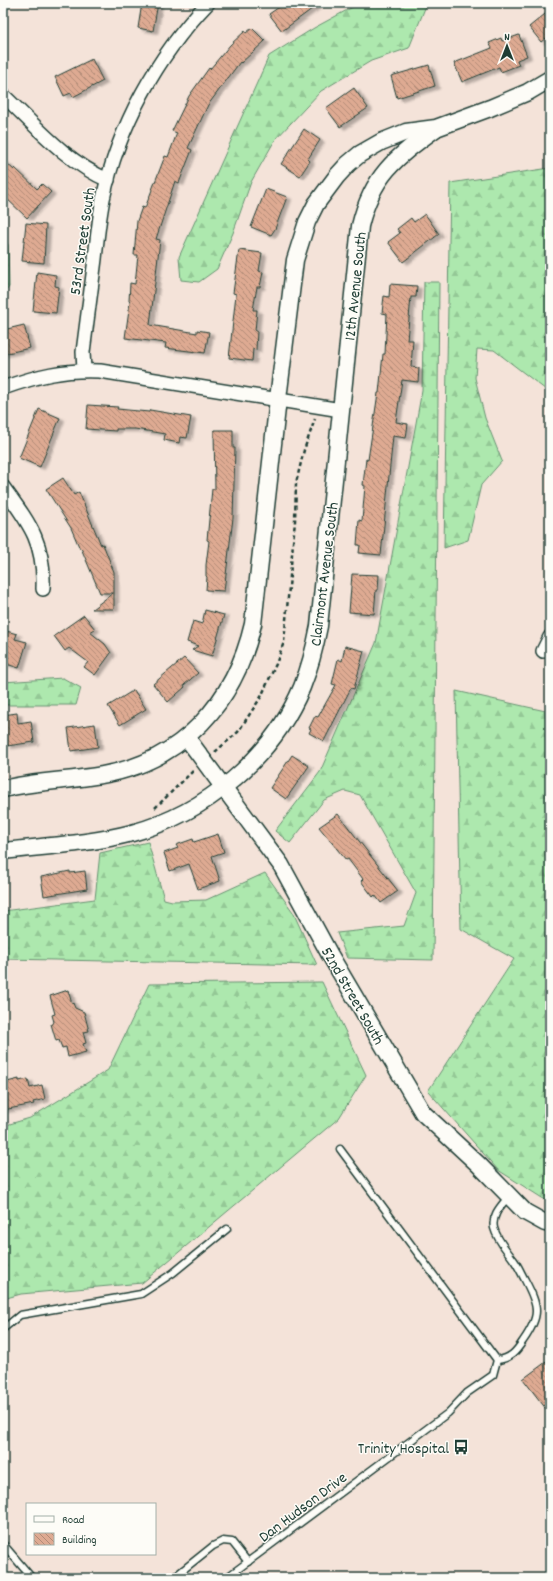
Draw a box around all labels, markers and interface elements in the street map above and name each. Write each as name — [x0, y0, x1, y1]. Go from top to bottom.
north arrow — [487, 26, 527, 66]
text: N — [504, 30, 510, 46]
street label: 53rd Street South — [65, 186, 102, 297]
street label: 12th Avenue South — [339, 231, 374, 342]
street label: Clairmont Avenue South — [305, 501, 346, 648]
street label: 52nd Street South — [314, 943, 389, 1050]
place label: Trinity Hospital — [358, 1438, 449, 1461]
bus stop icon: Trinity Hospital — [452, 1438, 470, 1456]
street label: Dan Hudson Drive — [255, 1467, 352, 1549]
legend — [26, 1503, 156, 1555]
text: Road — [62, 1512, 84, 1529]
text: Building — [62, 1532, 97, 1549]

